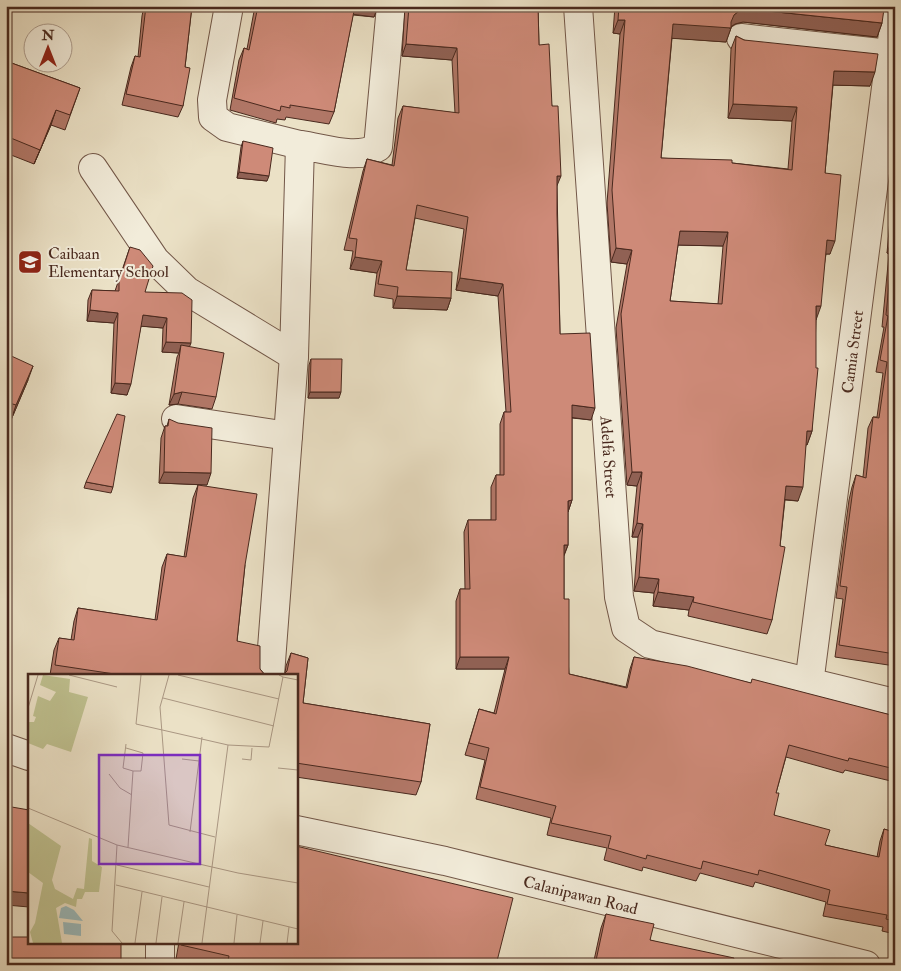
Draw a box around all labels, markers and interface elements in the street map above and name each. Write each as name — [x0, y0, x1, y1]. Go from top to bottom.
north arrow — [22, 22, 72, 72]
text: N — [41, 27, 55, 44]
place label: Caibaan Elementary School — [48, 244, 169, 282]
school or university icon: Caibaan Elementary School — [17, 249, 43, 275]
street label: Camia Street — [838, 309, 868, 395]
street label: Adelfa Street — [595, 414, 621, 499]
inset map — [28, 674, 298, 944]
street label: Calanipawan Road — [521, 872, 640, 919]

